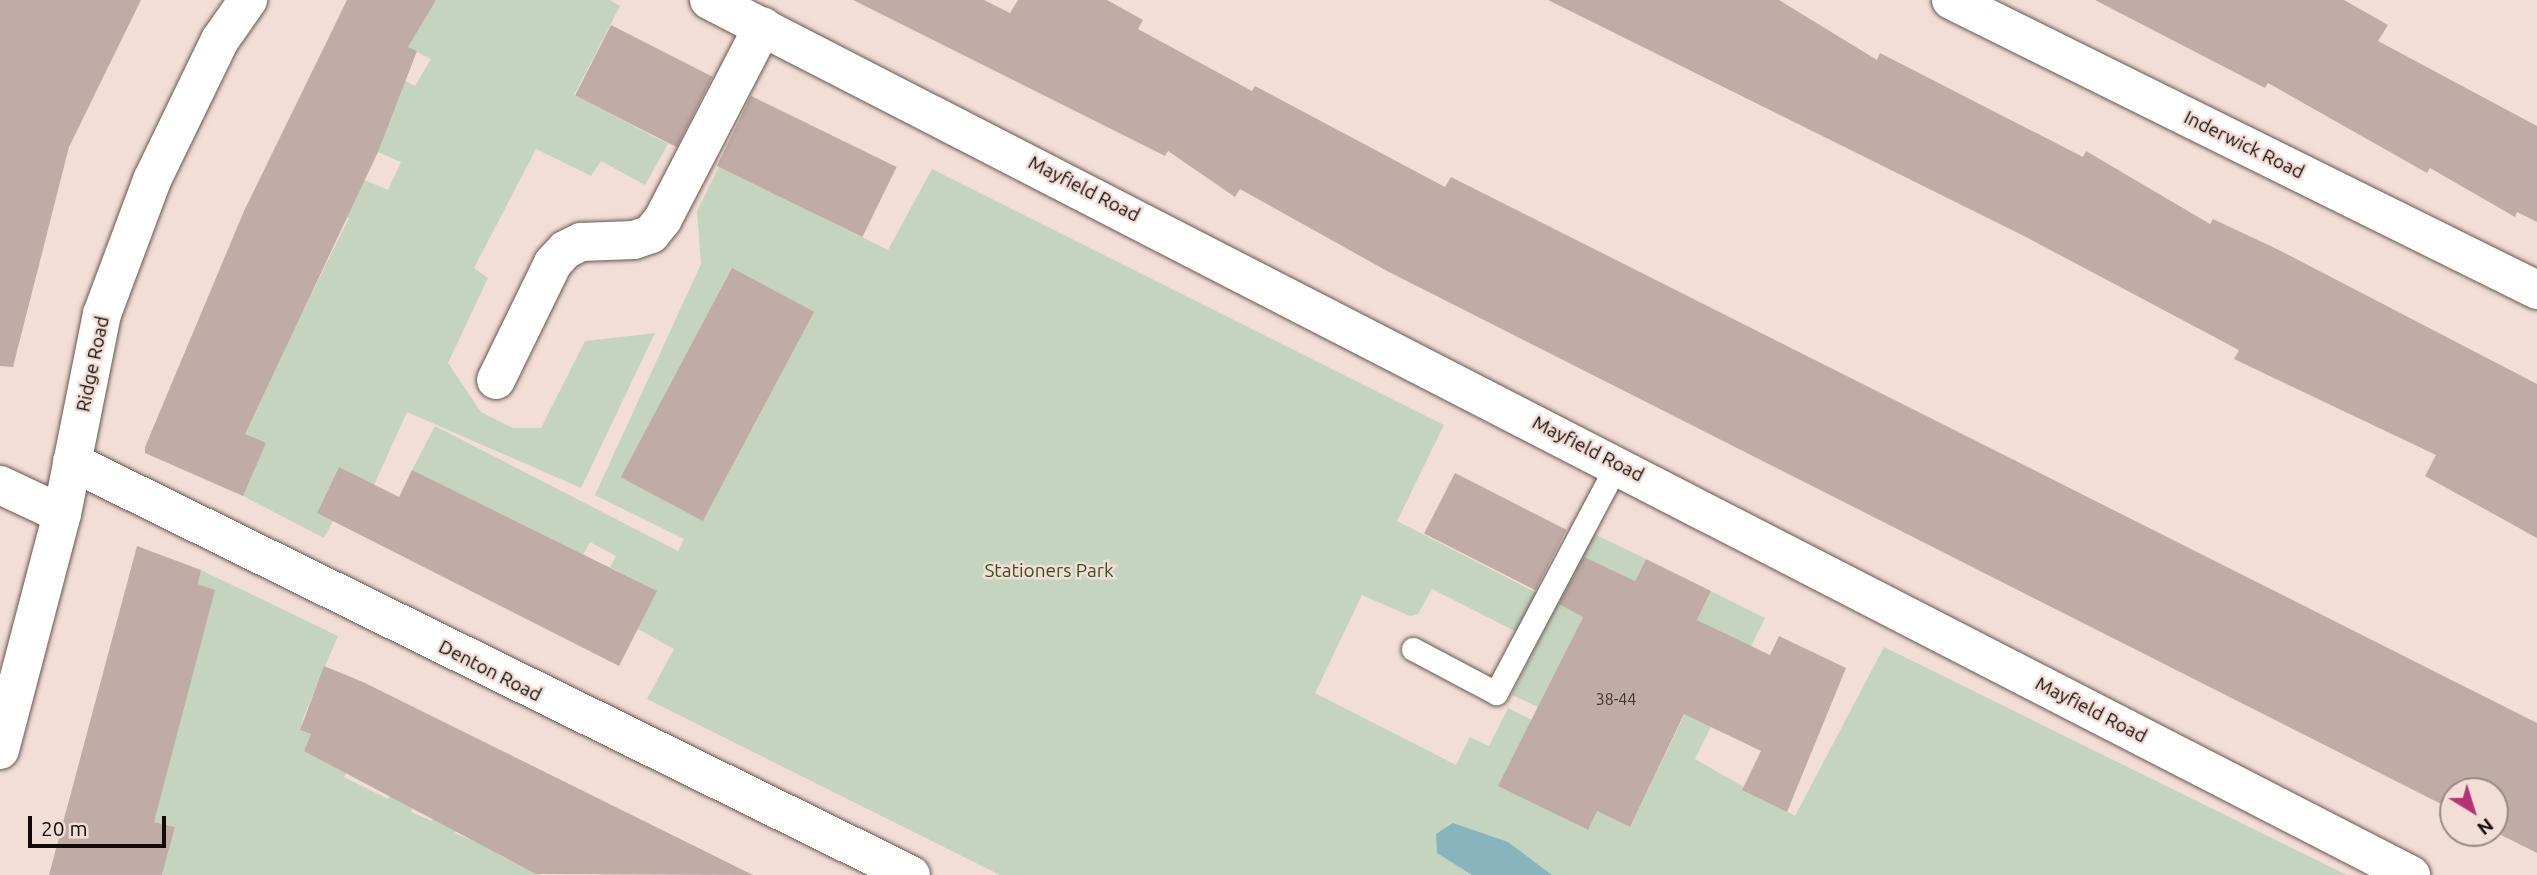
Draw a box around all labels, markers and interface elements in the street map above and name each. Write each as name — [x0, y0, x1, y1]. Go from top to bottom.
street label: Inderwick Road — [2180, 106, 2308, 184]
street label: Mayfield Road — [1024, 151, 1144, 227]
street label: Ridge Road — [72, 314, 114, 414]
street label: Mayfield Road — [1528, 411, 1648, 487]
park label: Stationers Park — [984, 560, 1114, 582]
street label: Denton Road — [435, 635, 545, 707]
street label: Mayfield Road — [2031, 672, 2151, 748]
house number: 38-44 — [1596, 689, 1636, 709]
north arrow — [2439, 777, 2509, 847]
scale bar — [32, 802, 170, 846]
text: N — [2473, 814, 2498, 840]
text: 20 m — [41, 816, 88, 840]

